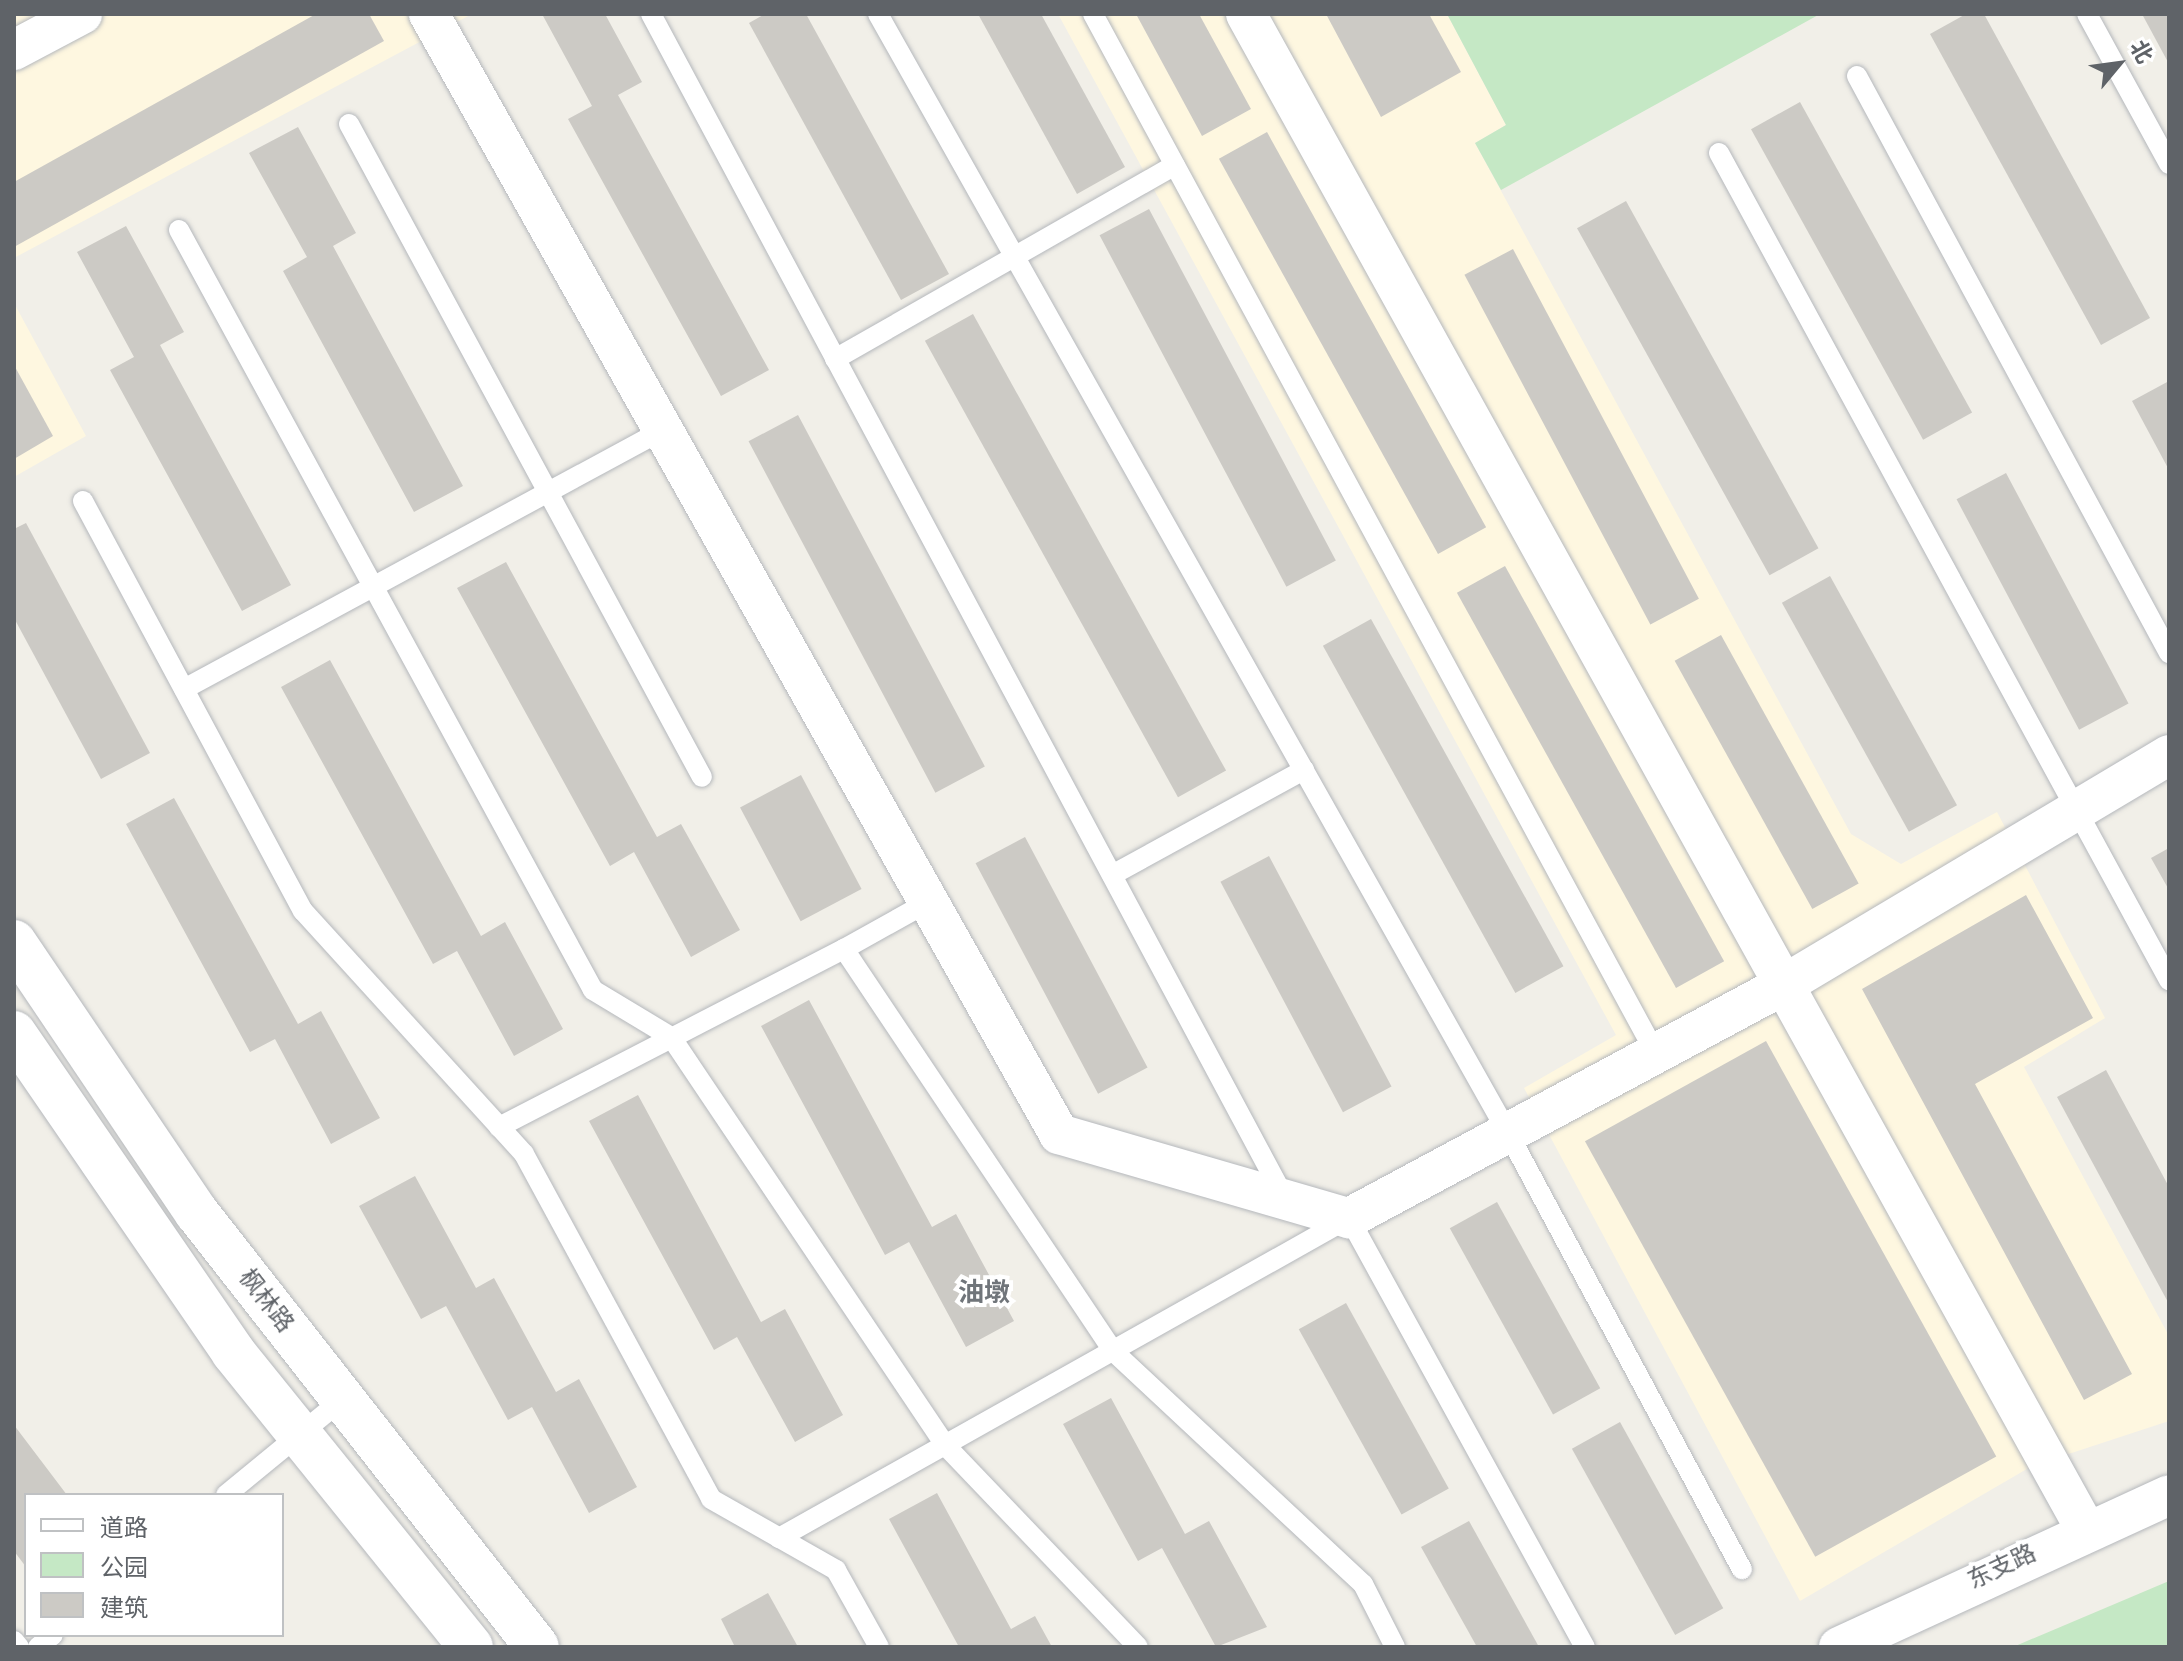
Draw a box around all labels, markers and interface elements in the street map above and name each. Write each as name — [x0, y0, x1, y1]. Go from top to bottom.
north arrow — [2079, 24, 2159, 104]
text: 北 — [2123, 36, 2158, 68]
street label: 枫林路 — [232, 1264, 300, 1338]
district label: 油墩 — [958, 1278, 1010, 1310]
legend — [24, 1493, 284, 1637]
text: 道路 — [100, 1514, 148, 1543]
street label: 东支路 — [1963, 1539, 2041, 1595]
text: 公园 — [100, 1554, 148, 1583]
text: 建筑 — [100, 1594, 148, 1623]

